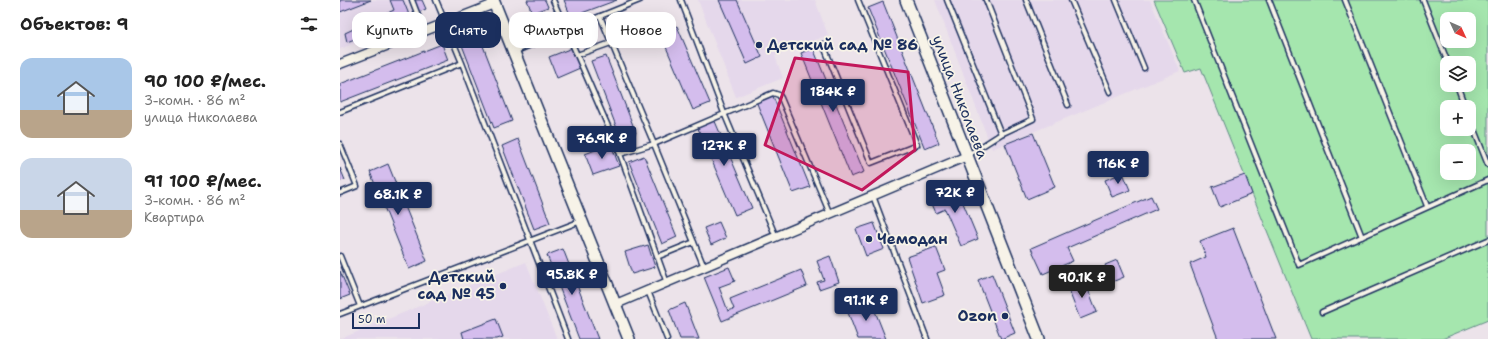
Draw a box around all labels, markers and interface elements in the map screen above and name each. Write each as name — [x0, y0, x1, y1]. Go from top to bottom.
chip: Купить — [352, 12, 427, 48]
chip: Снять — [435, 12, 501, 48]
chip: Фильтры — [509, 12, 598, 48]
chip: Новое — [606, 12, 676, 48]
north arrow — [1440, 12, 1476, 48]
map controls — [1440, 12, 1476, 180]
text: Объектов: 9 — [20, 13, 129, 35]
icon: filters — [298, 13, 320, 35]
street label: улица Николаева — [927, 32, 993, 162]
place label: Детский сад № 86 — [767, 35, 918, 55]
marker: Детский сад № 86 — [754, 40, 764, 50]
button: layers — [1440, 56, 1476, 92]
text: 90 100 ₽/мес. — [144, 70, 266, 92]
icon: home — [52, 74, 100, 122]
pin: 184K ₽ — [800, 79, 866, 113]
text: 184K ₽ — [810, 83, 856, 100]
text: 3-комн. · 86 m² — [144, 92, 246, 109]
button: + — [1440, 100, 1476, 136]
text: улица Николаева — [144, 109, 257, 126]
pin: 76.9K ₽ — [565, 126, 639, 160]
text: 76.9K ₽ — [576, 130, 628, 147]
pin: 127K ₽ — [691, 133, 757, 167]
text: 127K ₽ — [701, 137, 747, 154]
button: − — [1440, 144, 1476, 180]
pin: 116K ₽ — [1085, 151, 1151, 185]
text: 116K ₽ — [1097, 155, 1139, 172]
text: 91 100 ₽/мес. — [144, 170, 262, 192]
icon: home — [52, 174, 100, 222]
pin: 72K ₽ — [927, 180, 983, 214]
pin: 68.1K ₽ — [361, 182, 435, 216]
text: 72K ₽ — [935, 184, 975, 201]
text: 68.1K ₽ — [374, 186, 422, 203]
text: 3-комн. · 86 m² — [144, 192, 246, 209]
text: Квартира — [144, 209, 204, 226]
place label: Чемодан — [877, 229, 948, 249]
marker: Чемодан — [864, 234, 874, 244]
pin: 95.8K ₽ — [535, 262, 609, 296]
pin: 90.1K ₽ — [1045, 265, 1119, 299]
text: 95.8K ₽ — [546, 266, 598, 283]
place label: Детский сад № 45 — [418, 267, 496, 304]
text: 90.1K ₽ — [1058, 269, 1106, 286]
marker: Детский сад № 45 — [498, 281, 508, 291]
pin: 91.1K ₽ — [829, 288, 903, 322]
text: 91.1K ₽ — [844, 292, 888, 309]
place label: Ozon — [957, 306, 997, 326]
scale bar — [352, 311, 420, 330]
marker: Ozon — [1000, 311, 1010, 321]
text: 50 m — [358, 312, 386, 327]

